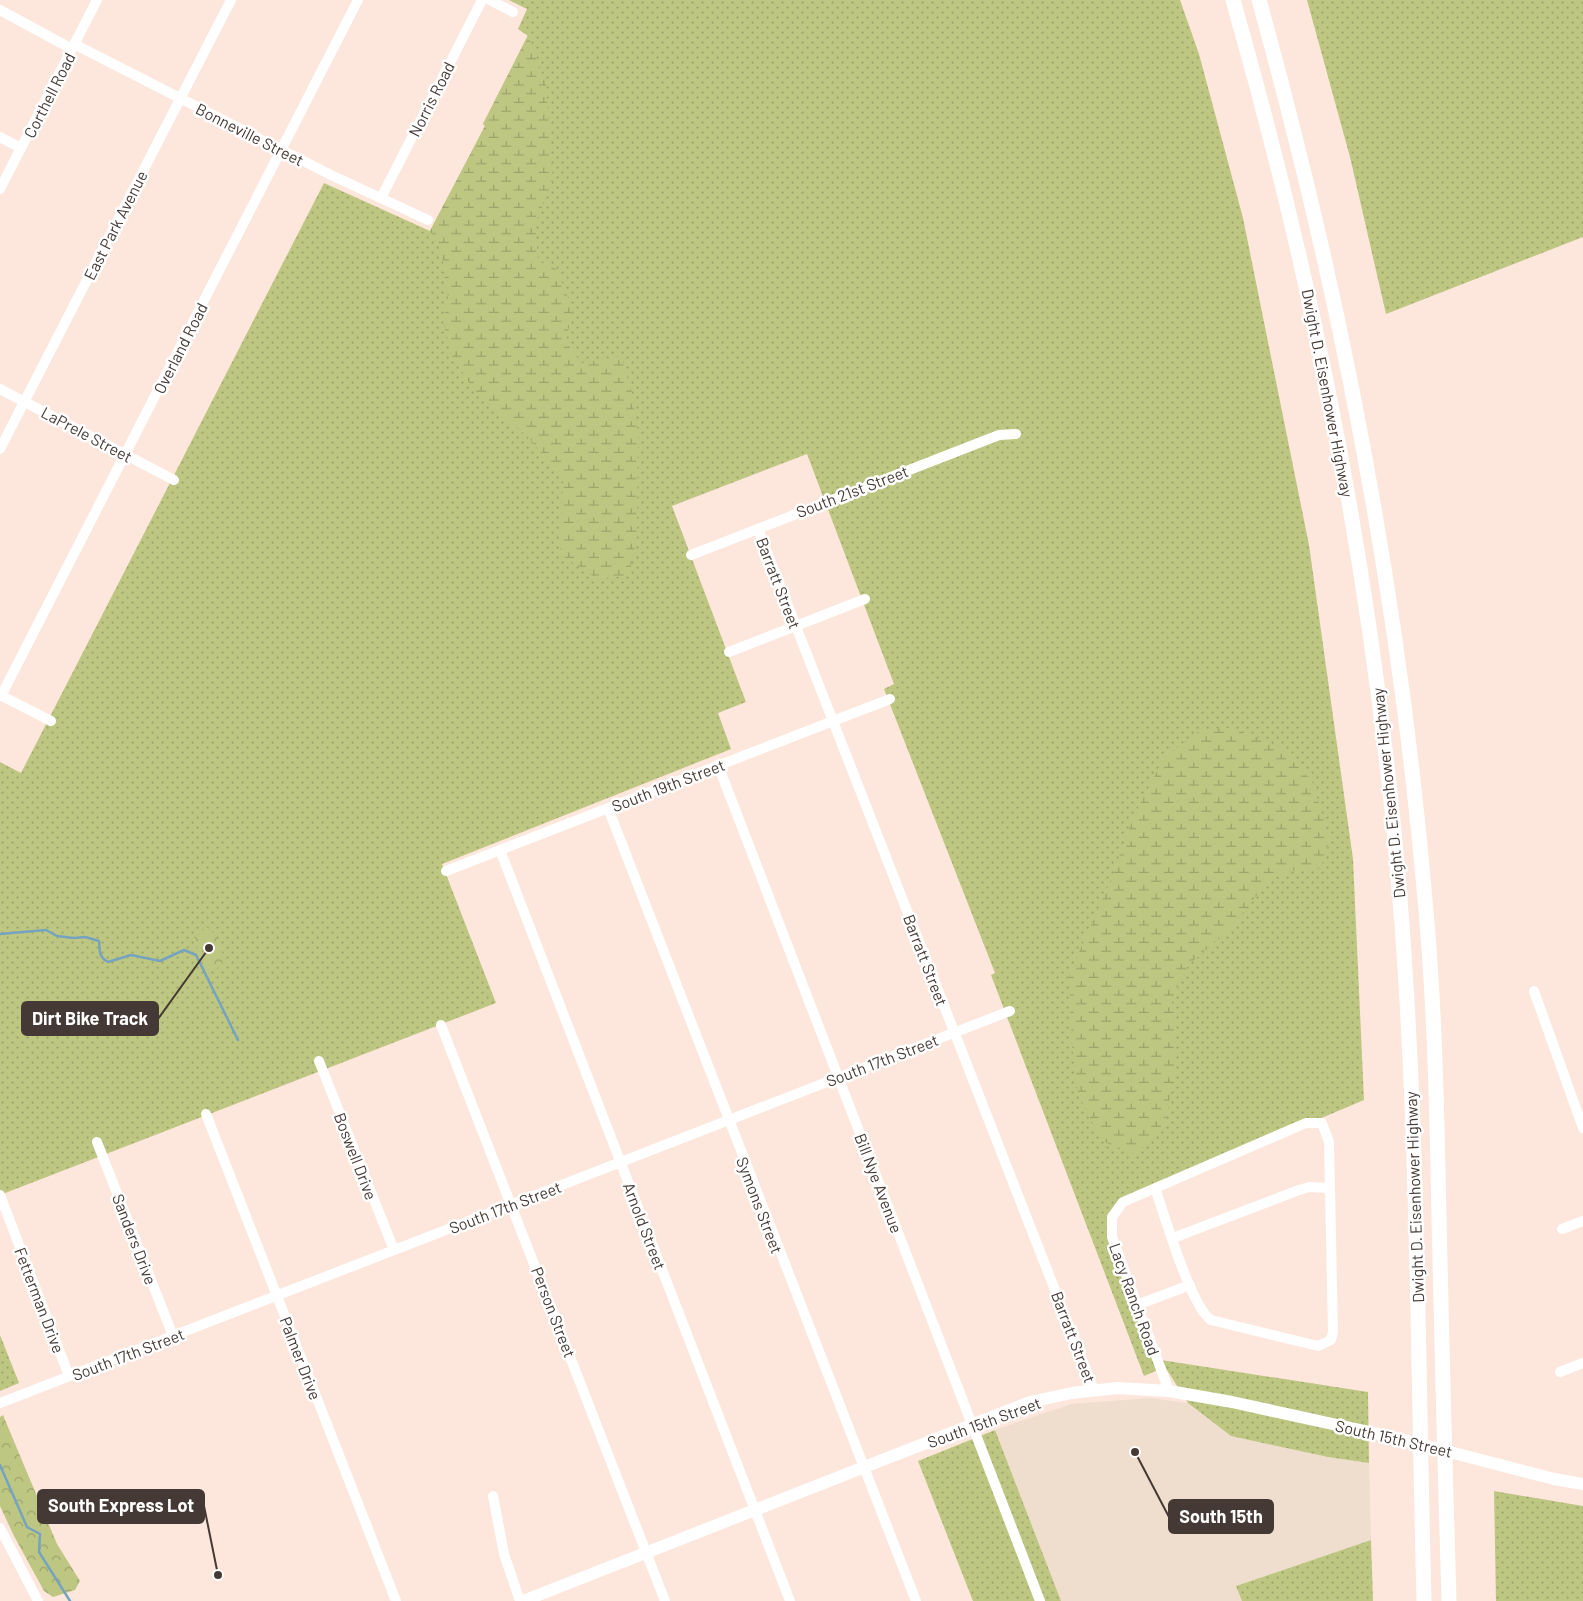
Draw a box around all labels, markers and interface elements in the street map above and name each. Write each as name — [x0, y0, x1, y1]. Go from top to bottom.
street label: Corthell Road — [19, 49, 79, 141]
street label: Norris Road — [404, 58, 458, 140]
street label: Bonneville Street — [193, 99, 307, 169]
street label: East Park Avenue — [79, 167, 151, 283]
street label: Dwight D. Eisenhower Highway — [1298, 287, 1358, 499]
street label: Overland Road — [149, 299, 211, 397]
street label: LaPrele Street — [38, 402, 136, 466]
street label: South 21st Street — [793, 461, 911, 521]
street label: Barratt Street — [753, 535, 805, 631]
street label: Dwight D. Eisenhower Highway — [1367, 686, 1409, 899]
street label: South 19th Street — [609, 755, 727, 815]
street label: Barratt Street — [900, 912, 952, 1008]
callout: Dirt Bike Track — [22, 1002, 158, 1035]
text: Dirt Bike Track — [32, 1007, 148, 1029]
street label: South 17th Street — [823, 1030, 941, 1090]
street label: Dwight D. Eisenhower Highway — [1401, 1090, 1427, 1303]
street label: Boswell Drive — [331, 1110, 381, 1202]
street label: Bill Nye Avenue — [851, 1131, 907, 1235]
street label: Symons Street — [733, 1154, 787, 1256]
street label: South 17th Street — [446, 1177, 564, 1237]
street label: Arnold Street — [620, 1180, 670, 1272]
street label: Sanders Drive — [109, 1191, 161, 1287]
street label: Lacy Ranch Road — [1106, 1240, 1164, 1358]
street label: Fetterman Drive — [11, 1245, 69, 1355]
street label: Person Street — [528, 1264, 580, 1360]
street label: Barratt Street — [1048, 1289, 1100, 1385]
street label: Palmer Drive — [276, 1314, 326, 1402]
street label: South 17th Street — [69, 1324, 187, 1384]
street label: South 15th Street — [925, 1393, 1043, 1451]
street label: South 15th Street — [1334, 1415, 1454, 1461]
callout: South Express Lot — [38, 1490, 204, 1523]
text: South Express Lot — [48, 1494, 194, 1516]
callout: South 15th — [1169, 1500, 1273, 1533]
text: South 15th — [1179, 1505, 1263, 1527]

